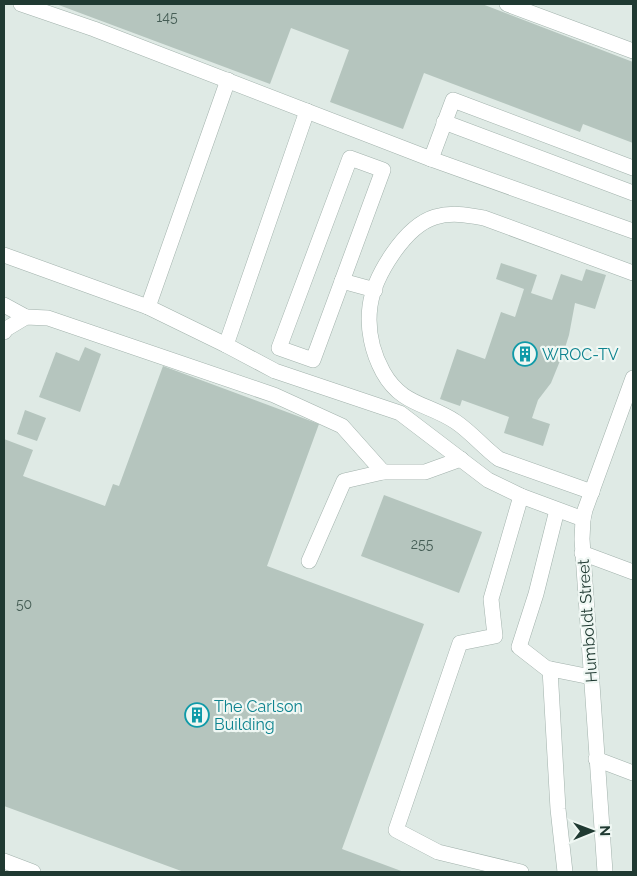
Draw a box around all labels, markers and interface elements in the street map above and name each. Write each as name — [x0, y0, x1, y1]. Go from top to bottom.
house number: 145 — [156, 9, 178, 25]
building icon: WROC-TV — [512, 341, 538, 367]
place label: WROC-TV — [542, 345, 619, 364]
house number: 255 — [411, 536, 434, 552]
street label: Humboldt Street — [574, 558, 601, 683]
house number: 50 — [16, 596, 32, 612]
place label: The Carlson Building — [214, 697, 303, 734]
building icon: The Carlson Building — [184, 702, 210, 728]
north arrow — [567, 806, 617, 856]
text: N — [597, 825, 613, 836]

